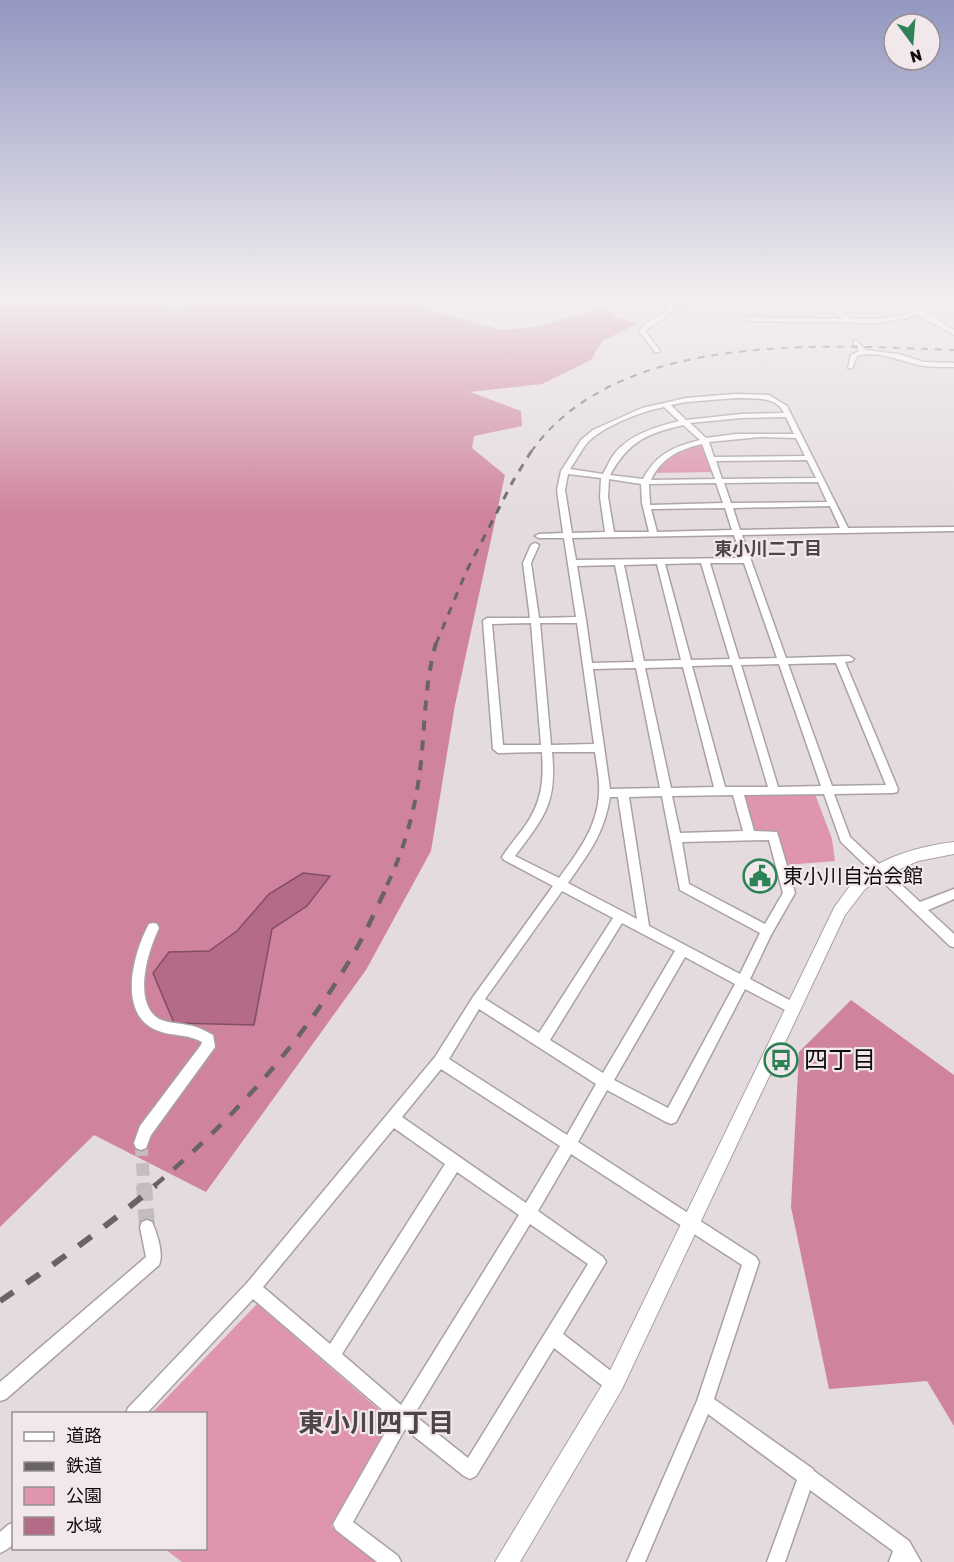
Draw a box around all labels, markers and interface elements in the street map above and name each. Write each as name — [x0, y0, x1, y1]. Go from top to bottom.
north arrow — [882, 12, 942, 72]
text: N — [908, 45, 924, 67]
district label: 東小川二丁目 — [714, 538, 822, 560]
public building icon: 東小川自治会館 — [742, 858, 778, 894]
place label: 東小川自治会館 — [783, 864, 923, 888]
bus stop icon: 四丁目 — [763, 1042, 799, 1078]
place label: 四丁目 — [804, 1046, 876, 1074]
district label: 東小川四丁目 — [298, 1408, 454, 1439]
legend — [12, 1412, 207, 1550]
text: 道路 — [66, 1425, 102, 1447]
text: 鉄道 — [66, 1455, 102, 1477]
text: 公園 — [66, 1485, 102, 1507]
text: 水域 — [66, 1515, 102, 1537]

